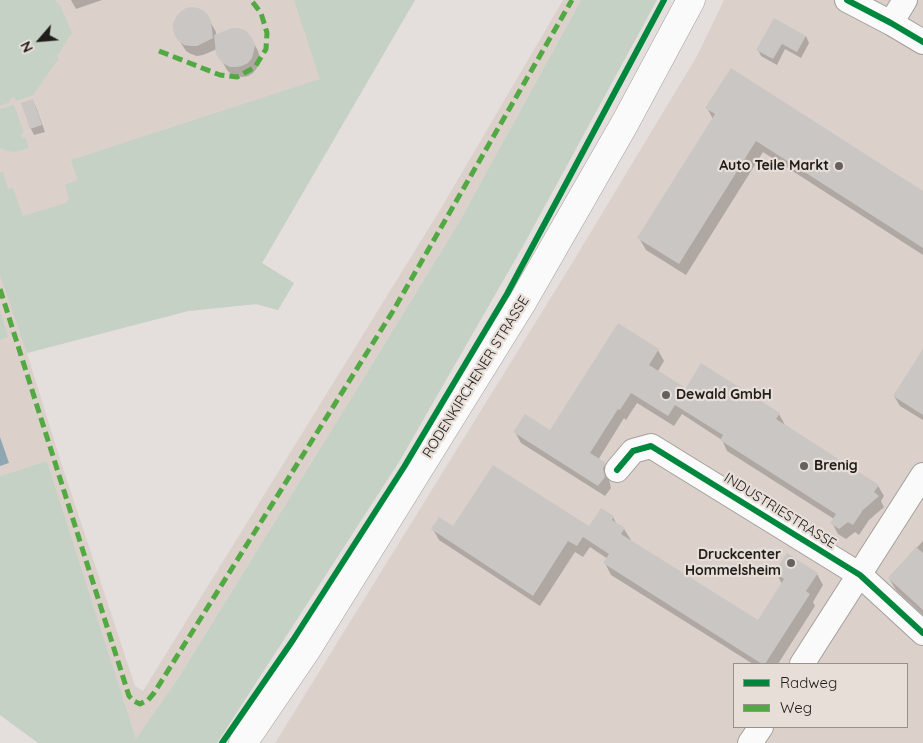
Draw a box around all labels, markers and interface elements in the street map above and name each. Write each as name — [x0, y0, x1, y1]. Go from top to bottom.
north arrow — [15, 15, 65, 65]
text: N — [16, 38, 37, 55]
place label: Auto Teile Markt — [719, 158, 829, 174]
marker: Auto Teile Markt — [833, 160, 845, 172]
street label: RODENKIRCHENER STRASSE — [419, 293, 533, 461]
place label: Dewald GmbH — [676, 387, 772, 403]
marker: Dewald GmbH — [660, 389, 672, 401]
place label: Brenig — [814, 458, 858, 474]
marker: Brenig — [798, 460, 810, 472]
street label: INDUSTRIESTRASSE — [721, 470, 839, 552]
place label: Druckcenter Hommelsheim — [685, 547, 781, 580]
marker: Druckcenter Hommelsheim — [785, 557, 797, 569]
legend — [733, 663, 908, 728]
text: Radweg — [780, 673, 837, 692]
text: Weg — [780, 698, 812, 717]

